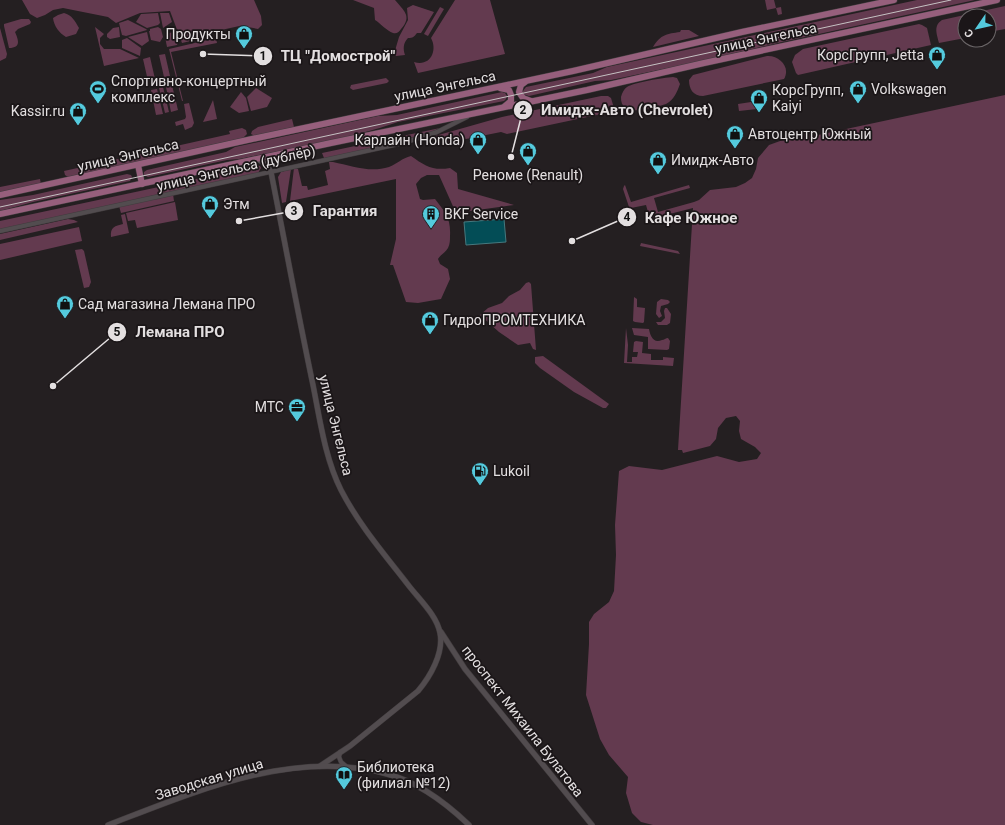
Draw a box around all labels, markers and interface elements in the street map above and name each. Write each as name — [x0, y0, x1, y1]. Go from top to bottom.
north arrow — [957, 8, 997, 48]
street label: улица Энгельса — [714, 19, 818, 57]
shop icon: Продукты — [234, 24, 254, 49]
place label: Продукты — [165, 26, 231, 42]
text: С — [962, 27, 977, 40]
callout: ТЦ "Домострой" — [253, 42, 403, 69]
shop icon: КорсГрупп, Jetta — [927, 45, 947, 70]
text: ТЦ "Домострой" — [281, 47, 395, 65]
place label: КорсГрупп, Jetta — [817, 47, 924, 63]
text: 1 — [260, 49, 266, 63]
street label: улица Энгельса — [393, 67, 497, 105]
place label: Спортивно-концертный комплекс — [111, 73, 267, 105]
sports icon: Спортивно-концертный комплекс — [88, 79, 108, 104]
shop icon: Volkswagen — [848, 79, 868, 104]
place label: Volkswagen — [871, 81, 946, 97]
place label: КорсГрупп, Kaiyi — [772, 82, 844, 114]
shop icon: КорсГрупп, Kaiyi — [749, 88, 769, 113]
callout: Имидж-Авто (Chevrolet) — [513, 96, 721, 123]
shop icon: Kassir.ru — [68, 101, 88, 126]
text: Имидж-Авто (Chevrolet) — [541, 101, 713, 119]
place label: Kassir.ru — [11, 103, 65, 119]
text: 2 — [520, 103, 527, 117]
shop icon: Автоцентр Южный — [725, 124, 745, 149]
place label: Автоцентр Южный — [748, 126, 872, 142]
shop icon: Карлайн (Honda) — [468, 130, 488, 155]
place label: Карлайн (Honda) — [354, 132, 465, 149]
street label: улица Энгельса — [76, 136, 180, 174]
shop icon: Реноме (Renault) — [518, 141, 538, 166]
street label: улица Энгельса (дублёр) — [155, 142, 317, 195]
shop icon: Имидж-Авто — [648, 150, 668, 175]
place label: Имидж-Авто — [671, 152, 754, 168]
place label: Реноме (Renault) — [473, 167, 583, 184]
shop icon: Этм — [200, 194, 220, 219]
place label: Этм — [223, 196, 250, 212]
callout: Гарантия — [284, 198, 385, 225]
text: Гарантия — [313, 202, 377, 220]
text: 3 — [291, 204, 298, 218]
building icon: BKF Service — [421, 204, 441, 229]
callout: Кафе Южное — [617, 204, 746, 231]
place label: BKF Service — [444, 206, 518, 222]
text: Кафе Южное — [645, 209, 737, 227]
text: 4 — [624, 210, 631, 224]
shop icon: Сад магазина Лемана ПРО — [55, 294, 75, 319]
place label: Сад магазина Лемана ПРО — [78, 296, 255, 312]
shop icon: ГидроПРОМТЕХНИКА — [420, 310, 440, 335]
place label: ГидроПРОМТЕХНИКА — [443, 312, 585, 328]
callout: Лемана ПРО — [107, 318, 232, 345]
text: Лемана ПРО — [136, 323, 224, 341]
text: 5 — [114, 325, 121, 339]
street label: улица Энгельса — [316, 373, 356, 477]
office icon: МТС — [287, 397, 307, 422]
place label: МТС — [255, 399, 284, 415]
fuel station icon: Lukoil — [470, 461, 490, 486]
place label: Lukoil — [493, 463, 530, 479]
street label: проспект Михаила Булатова — [459, 642, 587, 800]
street label: Заводская улица — [153, 755, 265, 803]
place label: Библиотека (филиал №12) — [357, 759, 450, 792]
library icon: Библиотека (филиал №12) — [334, 765, 354, 790]

